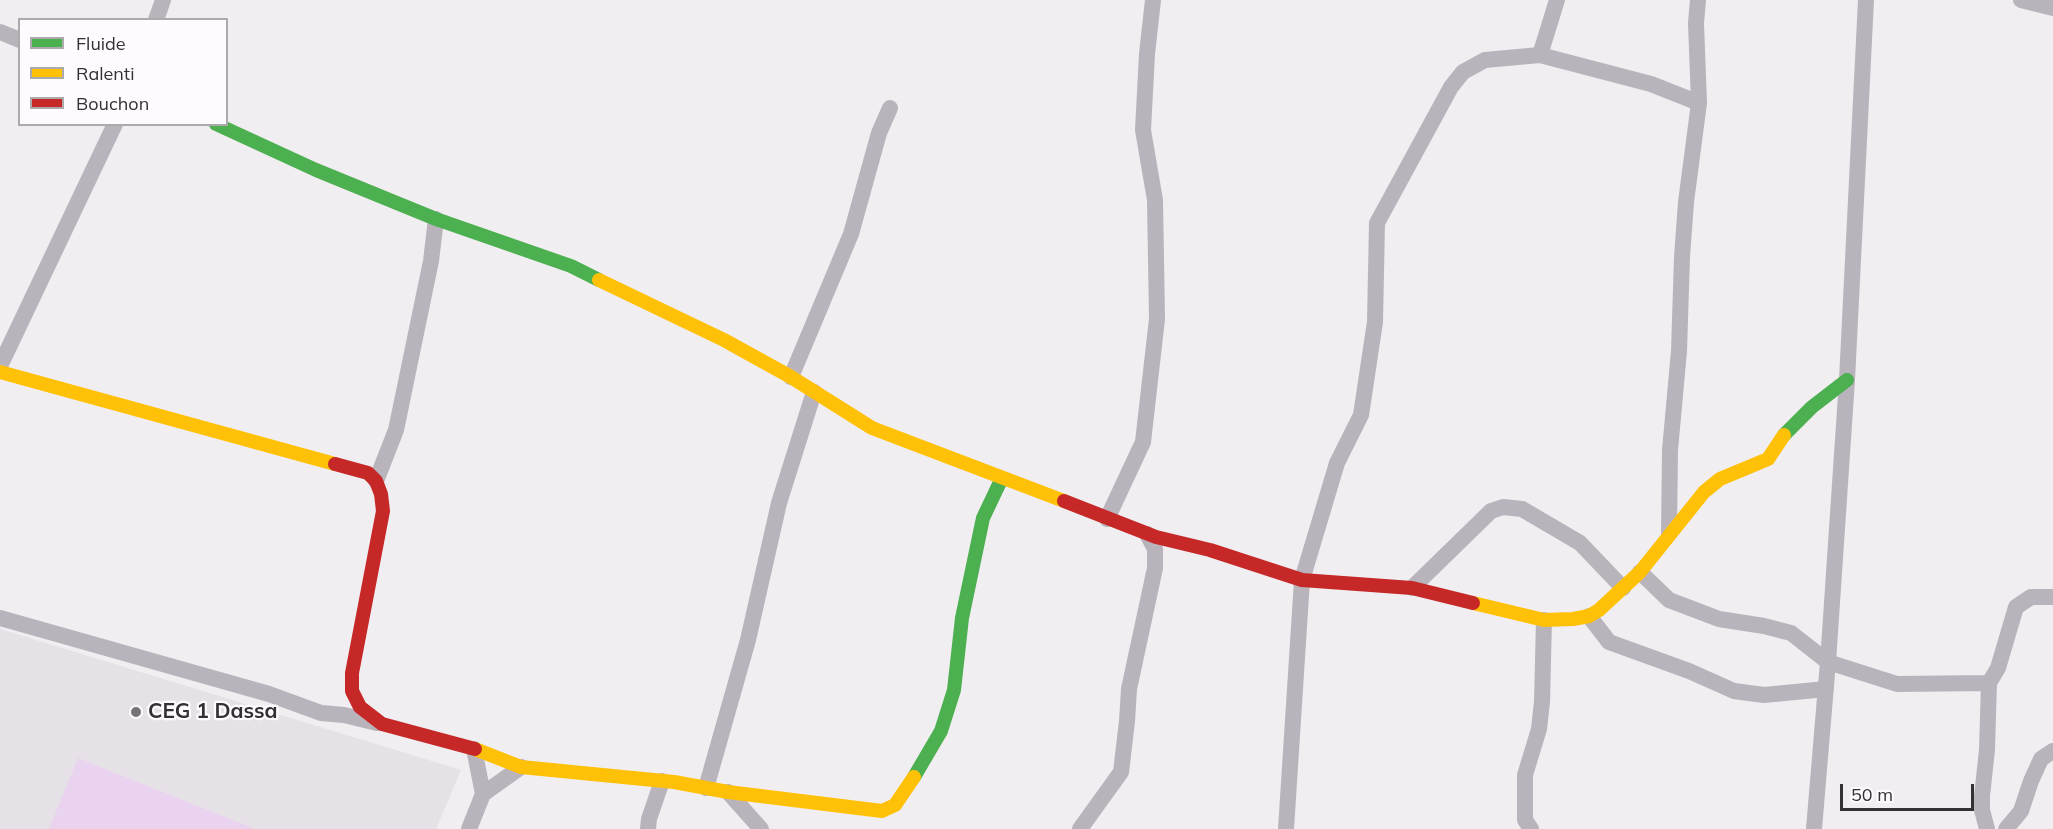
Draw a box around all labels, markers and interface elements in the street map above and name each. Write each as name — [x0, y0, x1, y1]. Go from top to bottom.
legend — [18, 18, 228, 126]
text: Fluide — [76, 32, 126, 55]
text: Ralenti — [76, 62, 134, 85]
text: Bouchon — [76, 92, 149, 115]
place label: CEG 1 Dassa — [148, 699, 278, 725]
marker: CEG 1 Dassa — [129, 705, 143, 719]
scale bar — [1843, 772, 1976, 810]
text: 50 m — [1851, 783, 1893, 806]

